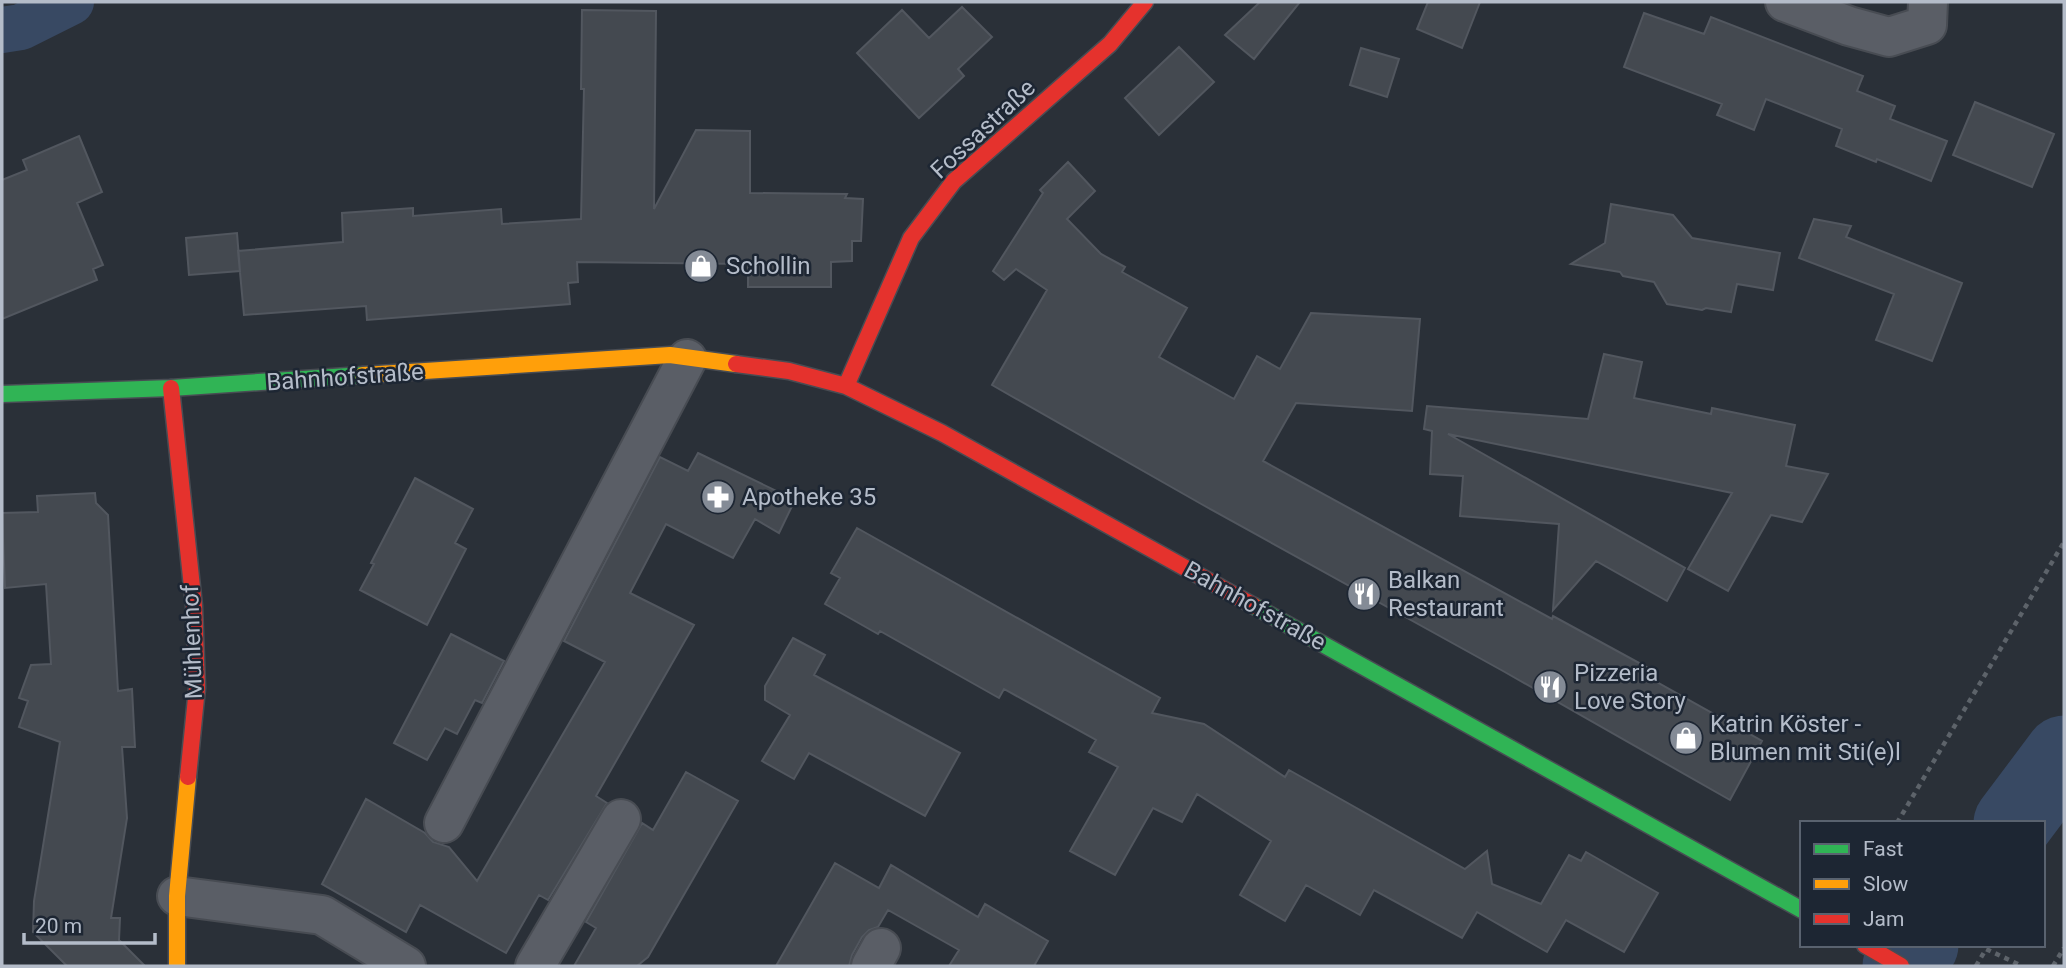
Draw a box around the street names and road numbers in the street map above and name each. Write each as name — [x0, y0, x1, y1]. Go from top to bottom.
street label: Fossastraße — [925, 74, 1041, 184]
street label: Bahnhofstraße — [265, 358, 425, 396]
street label: Bahnhofstraße — [1179, 556, 1331, 656]
street label: Mühlenhof — [176, 584, 208, 700]

